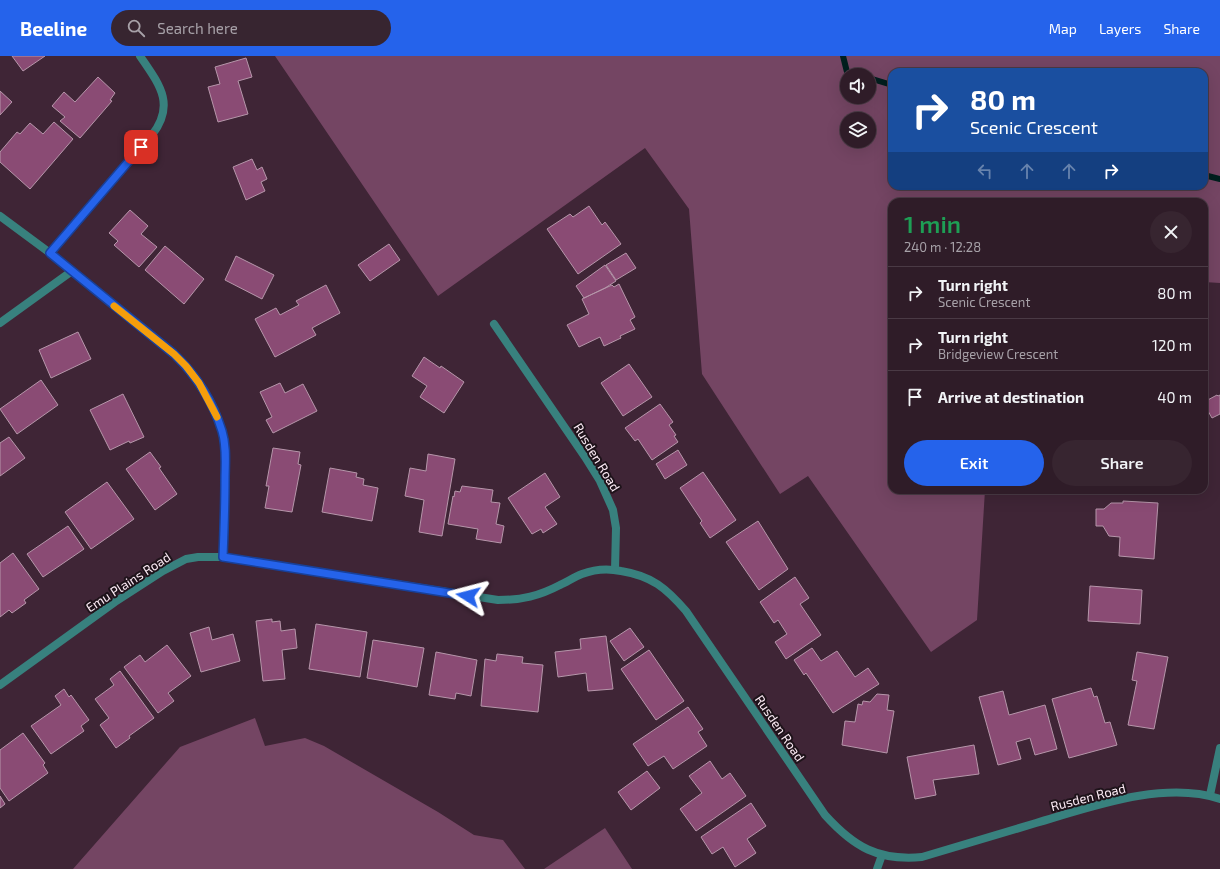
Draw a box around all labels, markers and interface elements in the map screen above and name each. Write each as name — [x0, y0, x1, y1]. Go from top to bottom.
search box — [111, 10, 391, 46]
text: Beeline — [20, 17, 87, 40]
icon: search — [125, 17, 147, 39]
text: Search here — [157, 19, 238, 37]
text: Map — [1049, 20, 1077, 37]
text: Layers — [1099, 20, 1141, 37]
text: Share — [1163, 20, 1200, 37]
map controls — [840, 68, 876, 148]
button: sound — [840, 68, 876, 104]
text: 80 m — [970, 82, 1036, 116]
icon: right — [904, 84, 956, 136]
button: layers — [840, 112, 876, 148]
text: Scenic Crescent — [970, 116, 1098, 138]
pin — [124, 130, 158, 164]
icon: arrive — [130, 136, 152, 158]
icon: left — [974, 160, 996, 182]
icon: ahead — [1016, 160, 1038, 182]
icon: ahead — [1058, 160, 1080, 182]
icon: right — [1100, 160, 1122, 182]
text: 1 min — [904, 209, 961, 238]
button: close — [1150, 211, 1192, 253]
text: 240 m · 12:28 — [904, 239, 981, 255]
text: Turn right — [938, 276, 1008, 294]
icon: right — [904, 282, 926, 304]
text: 80 m — [1157, 284, 1192, 302]
text: Scenic Crescent — [938, 294, 1030, 310]
text: Turn right — [938, 328, 1008, 346]
icon: right — [904, 334, 926, 356]
text: 120 m — [1152, 336, 1192, 354]
text: Bridgeview Crescent — [938, 346, 1058, 362]
icon: arrive — [904, 386, 926, 408]
text: Arrive at destination — [938, 388, 1084, 406]
text: 40 m — [1157, 388, 1192, 406]
street label: Rusden Road — [570, 420, 624, 494]
button: Exit — [904, 440, 1044, 486]
button: Share — [1052, 440, 1192, 486]
street label: Emu Plains Road — [83, 549, 173, 615]
position arrow — [447, 575, 489, 617]
street label: Rusden Road — [752, 692, 808, 764]
street label: Rusden Road — [1049, 780, 1127, 814]

